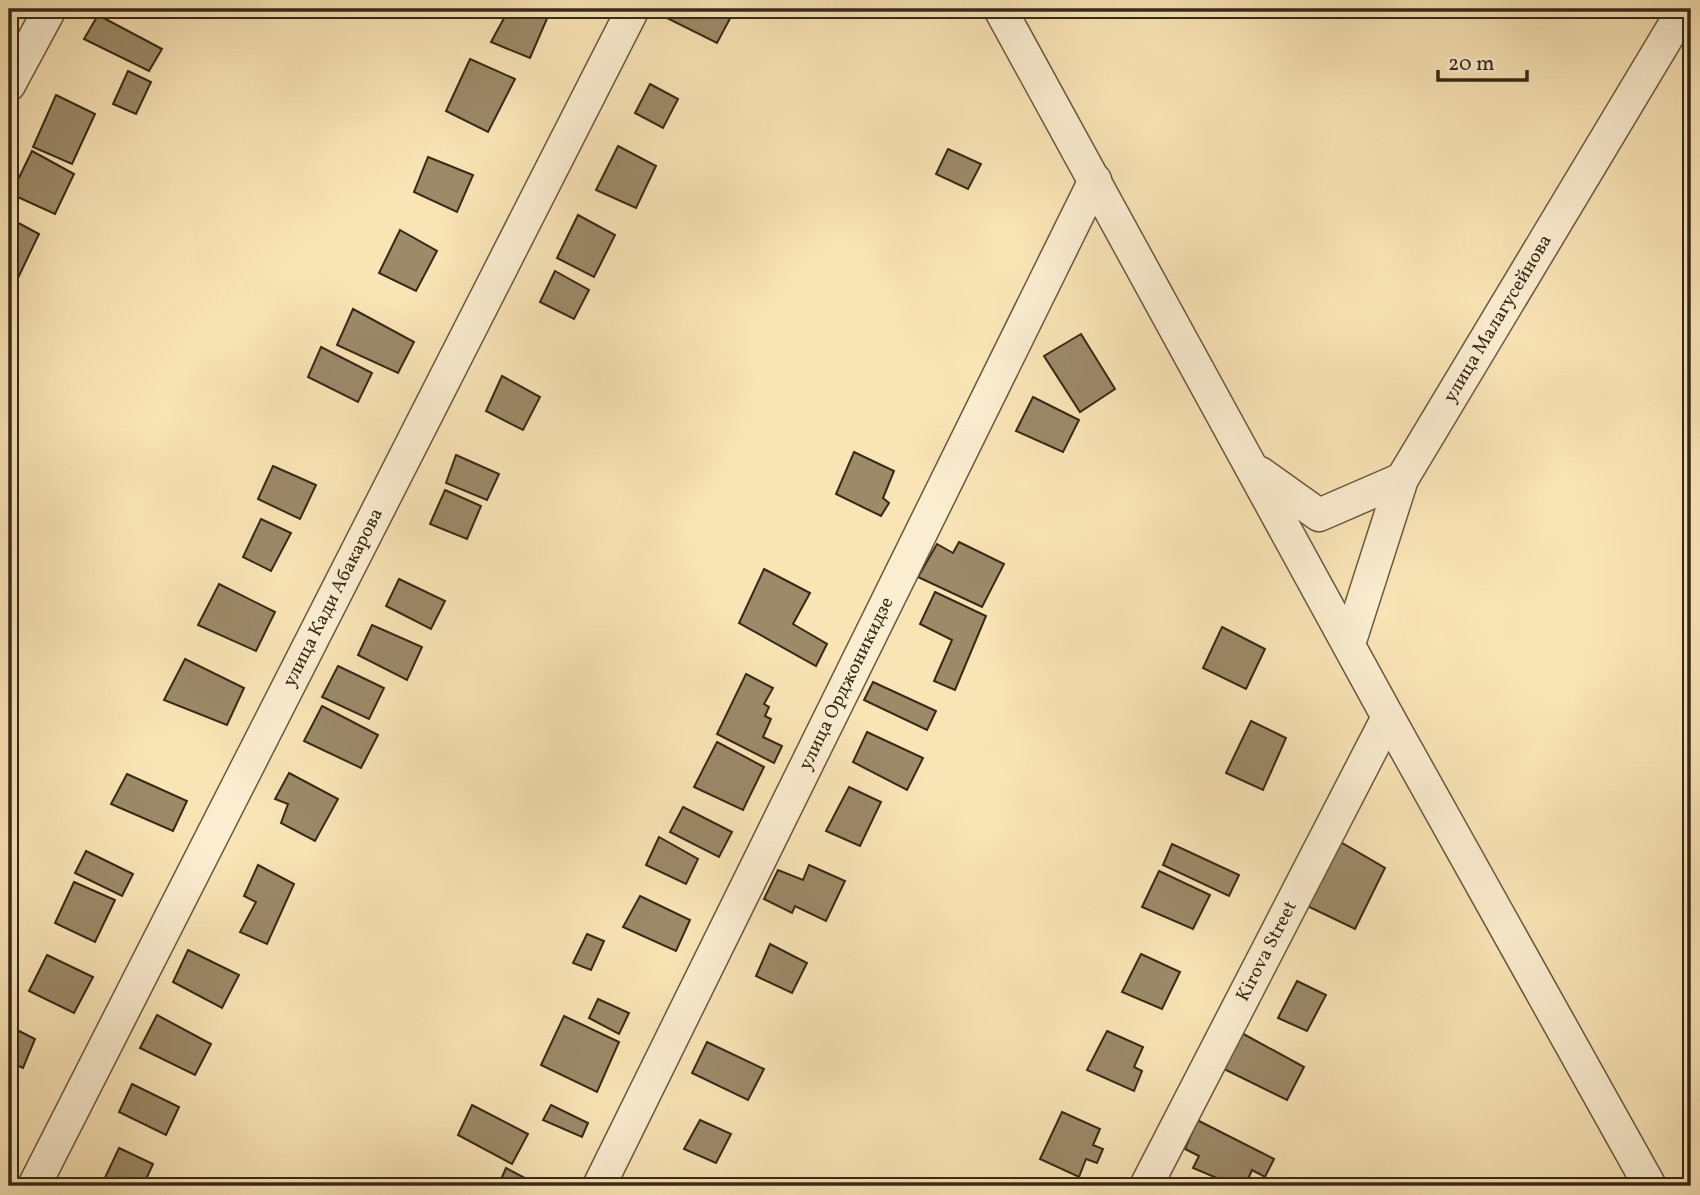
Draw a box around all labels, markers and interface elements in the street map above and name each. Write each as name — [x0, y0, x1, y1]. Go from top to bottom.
scale bar — [1438, 38, 1527, 82]
text: 20 m — [1448, 50, 1494, 79]
street label: улица Малагусейнова — [1438, 230, 1559, 408]
street label: улица Кади Абакарова — [277, 504, 390, 692]
street label: улица Орджоникидзе — [793, 593, 900, 775]
street label: Kirova Street — [1230, 896, 1304, 1006]

